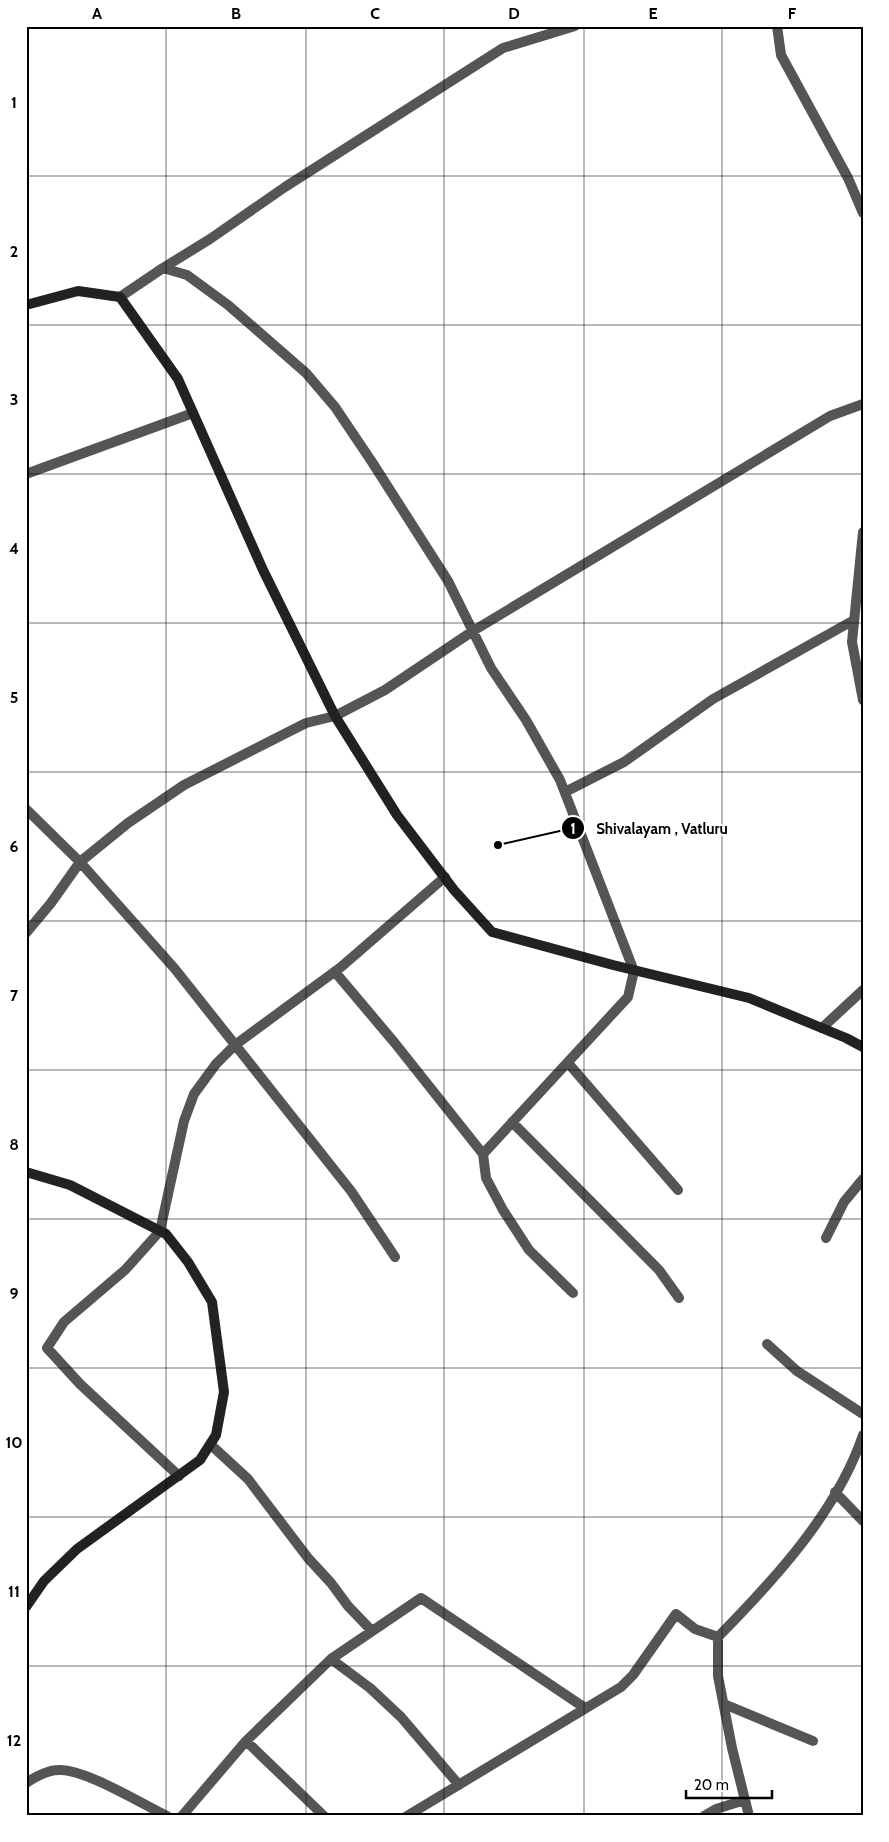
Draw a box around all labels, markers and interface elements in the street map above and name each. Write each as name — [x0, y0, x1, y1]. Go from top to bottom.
text: A — [92, 4, 102, 23]
text: B — [231, 4, 241, 23]
text: C — [370, 4, 380, 23]
text: D — [508, 4, 520, 23]
text: E — [648, 4, 658, 23]
text: F — [788, 4, 797, 23]
text: 1 — [11, 93, 17, 112]
text: 2 — [10, 242, 18, 261]
text: 3 — [10, 390, 18, 409]
text: 4 — [9, 539, 19, 558]
text: 5 — [10, 688, 18, 707]
callout: Shivalayam , Vatluru — [561, 813, 738, 843]
text: 1 — [570, 820, 576, 838]
text: Shivalayam , Vatluru — [596, 820, 728, 838]
text: 6 — [10, 837, 19, 856]
text: 7 — [10, 986, 19, 1005]
text: 8 — [9, 1135, 19, 1154]
text: 9 — [10, 1284, 19, 1303]
text: 10 — [5, 1433, 23, 1452]
text: 11 — [8, 1582, 20, 1601]
text: 12 — [7, 1731, 21, 1750]
scale bar — [686, 1767, 773, 1799]
text: 20 m — [694, 1776, 729, 1794]

